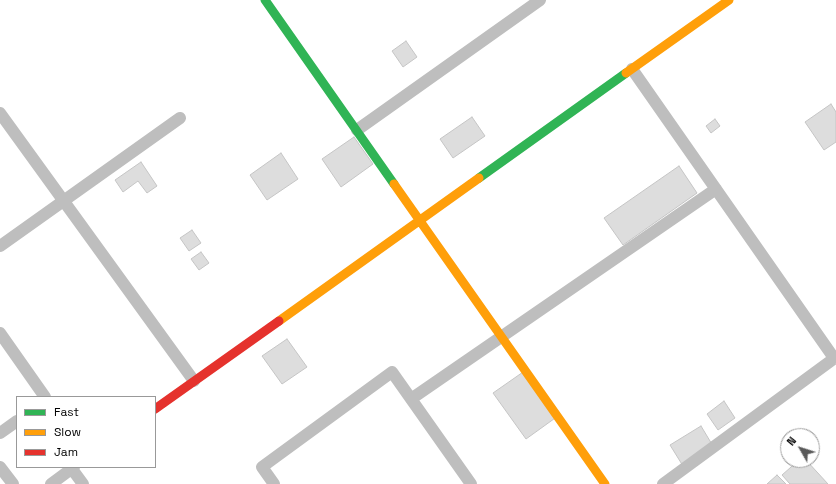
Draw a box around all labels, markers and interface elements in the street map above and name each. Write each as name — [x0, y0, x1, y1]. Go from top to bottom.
legend — [16, 396, 156, 468]
text: Fast — [54, 404, 79, 420]
text: Slow — [54, 424, 81, 440]
north arrow — [780, 428, 820, 468]
text: N — [784, 434, 799, 448]
text: Jam — [54, 444, 78, 460]

